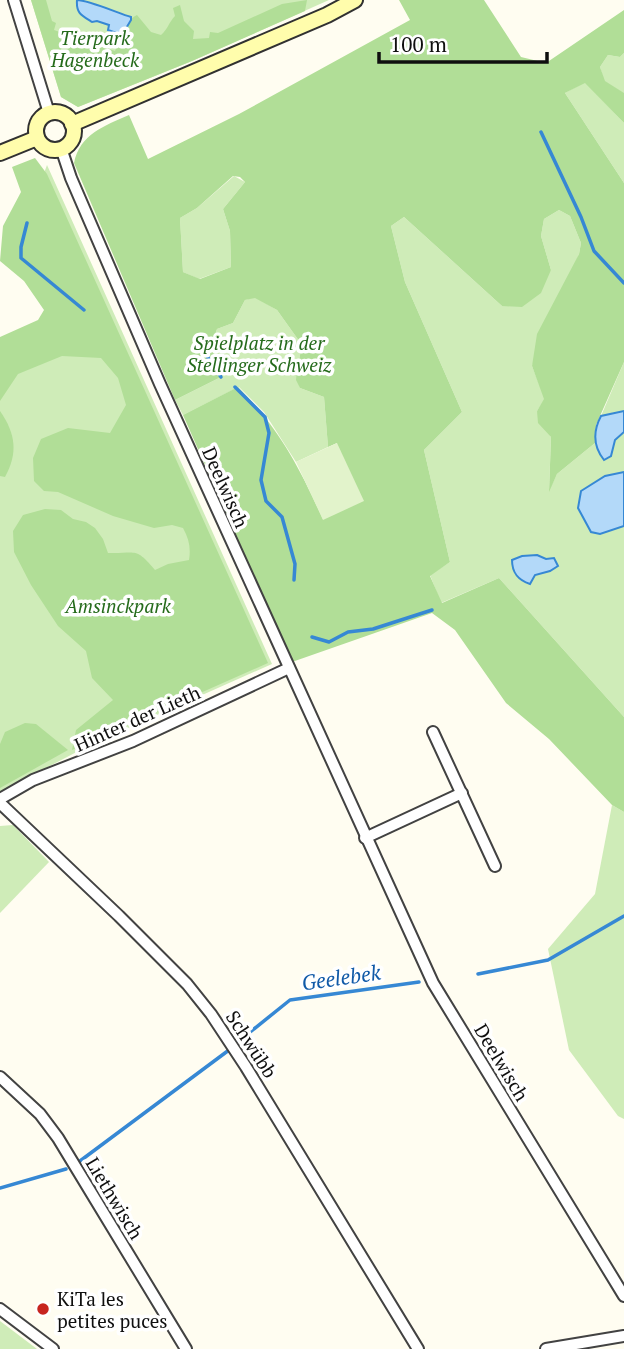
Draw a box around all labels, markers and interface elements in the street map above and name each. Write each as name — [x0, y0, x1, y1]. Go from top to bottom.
scale bar — [379, 21, 547, 65]
park label: Tierpark Hagenbeck — [50, 25, 140, 72]
text: 100 m — [390, 30, 447, 58]
park label: Spielplatz in der Stellinger Schweiz — [187, 330, 332, 377]
street label: Deelwisch — [197, 443, 255, 531]
park label: Amsinckpark — [64, 593, 172, 618]
street label: Hinter der Lieth — [70, 679, 204, 757]
water label: Geelebek — [300, 957, 383, 996]
street label: Schwübb — [221, 1005, 283, 1083]
street label: Deelwisch — [469, 1019, 535, 1105]
street label: Liethwisch — [81, 1152, 149, 1244]
place label: KiTa les petites puces — [57, 1286, 168, 1333]
marker: KiTa les petites puces — [35, 1301, 51, 1317]

